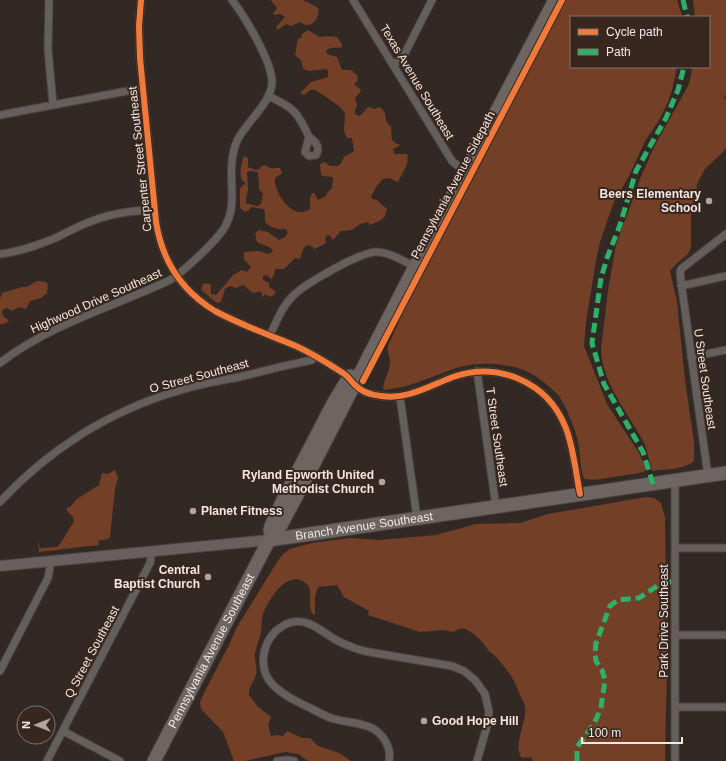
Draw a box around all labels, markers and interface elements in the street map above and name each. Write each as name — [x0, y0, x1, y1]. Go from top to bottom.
legend — [570, 16, 710, 68]
street label: Texas Avenue Southeast — [377, 22, 457, 143]
text: Cycle path — [606, 25, 663, 39]
text: Path — [606, 45, 631, 59]
street label: Carpenter Street Southeast — [125, 85, 155, 232]
street label: Pennsylvania Avenue Sidepath — [408, 109, 498, 261]
place label: Beers Elementary School — [600, 187, 701, 215]
marker: Beers Elementary School — [704, 196, 714, 206]
street label: Highwood Drive Southeast — [28, 265, 164, 336]
street label: U Street Southeast — [691, 328, 719, 431]
street label: O Street Southeast — [148, 356, 251, 396]
street label: T Street Southeast — [483, 387, 511, 488]
place label: Ryland Epworth United Methodist Church — [242, 468, 374, 496]
marker: Ryland Epworth United Methodist Church — [377, 477, 387, 487]
place label: Planet Fitness — [201, 504, 283, 518]
marker: Planet Fitness — [188, 506, 198, 516]
street label: Branch Avenue Southeast — [294, 509, 434, 543]
place label: Central Baptist Church — [114, 563, 200, 591]
street label: Park Drive Southeast — [657, 564, 671, 678]
street label: Pennsylvania Avenue Southeast — [165, 571, 257, 731]
marker: Central Baptist Church — [203, 572, 213, 582]
street label: Q Street Southeast — [62, 603, 122, 700]
north arrow — [16, 705, 56, 745]
place label: Good Hope Hill — [432, 714, 519, 728]
marker: Good Hope Hill — [419, 716, 429, 726]
scale bar — [582, 719, 682, 745]
text: N — [20, 721, 32, 729]
text: 100 m — [588, 726, 621, 740]

